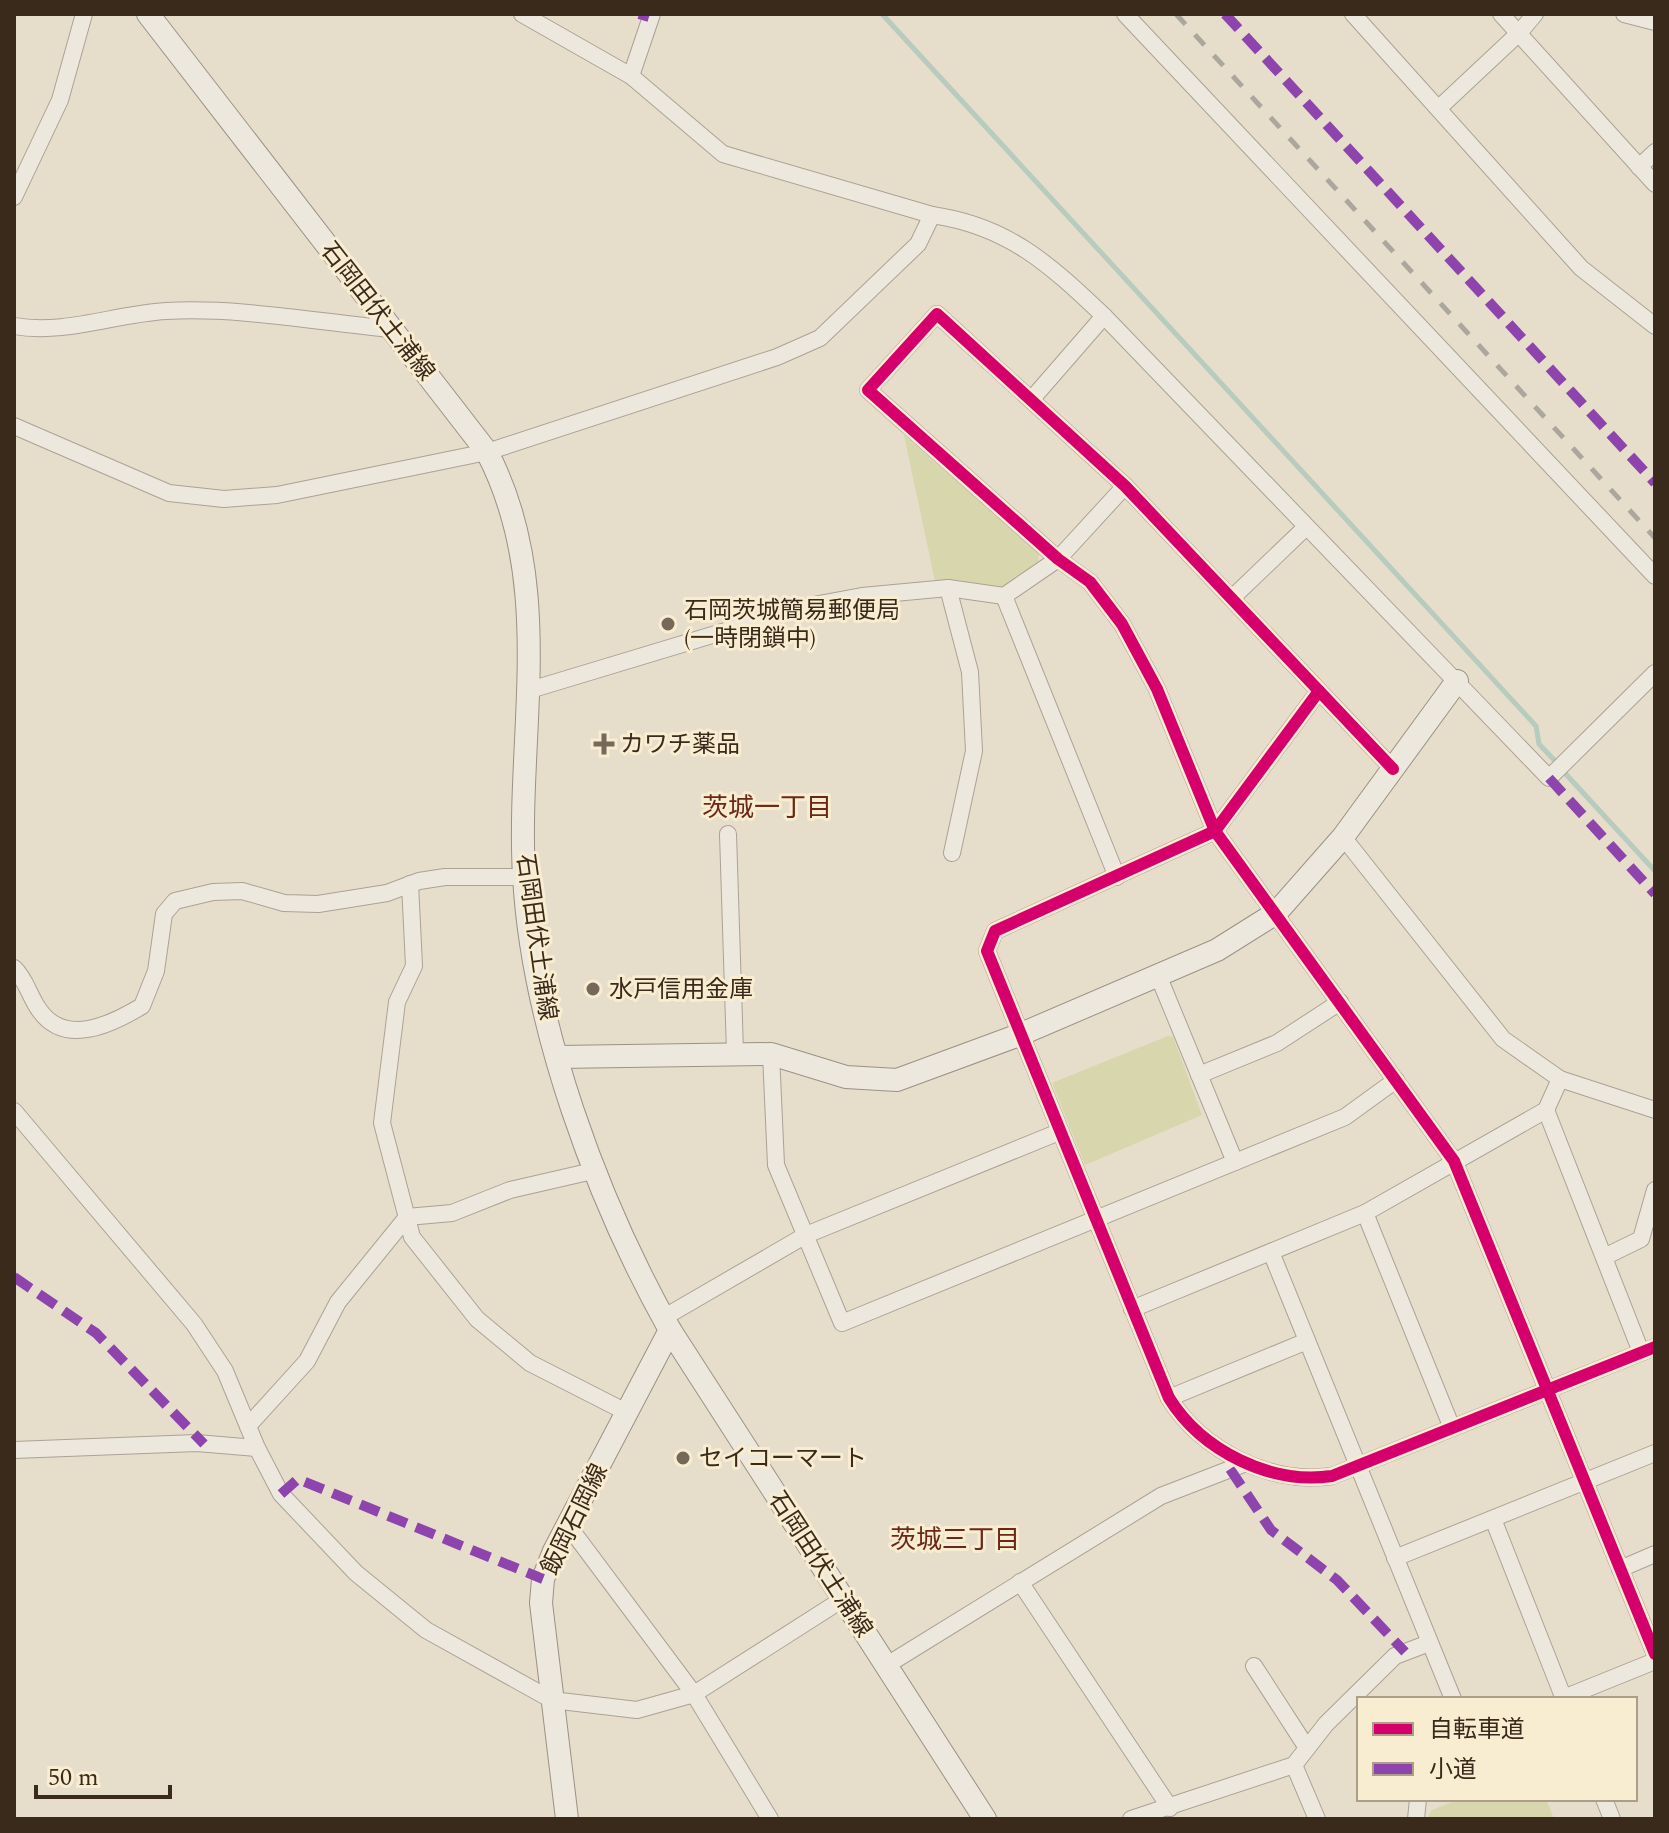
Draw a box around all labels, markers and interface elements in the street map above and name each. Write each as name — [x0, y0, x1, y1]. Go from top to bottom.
street label: 石岡田伏土浦線 — [311, 234, 443, 389]
place label: 石岡茨城簡易郵便局 (一時閉鎖中) — [684, 593, 900, 657]
marker: 石岡茨城簡易郵便局 (一時閉鎖中) — [659, 615, 677, 633]
place label: カワチ薬品 — [620, 727, 740, 763]
marker: カワチ薬品 — [595, 735, 613, 753]
district label: 茨城一丁目 — [702, 788, 832, 828]
street label: 石岡田伏土浦線 — [506, 851, 566, 1023]
place label: 水戸信用金庫 — [609, 972, 753, 1008]
marker: 水戸信用金庫 — [584, 980, 602, 998]
place label: セイコーマート — [699, 1441, 867, 1477]
marker: セイコーマート — [674, 1449, 692, 1467]
street label: 飯岡石岡線 — [532, 1458, 617, 1581]
street label: 石岡田伏土浦線 — [759, 1484, 881, 1645]
district label: 茨城三丁目 — [890, 1520, 1020, 1560]
legend — [1357, 1697, 1637, 1801]
text: 自転車道 — [1429, 1712, 1525, 1748]
scale bar — [36, 1749, 170, 1799]
text: 小道 — [1429, 1752, 1477, 1788]
text: 50 m — [48, 1760, 99, 1796]

